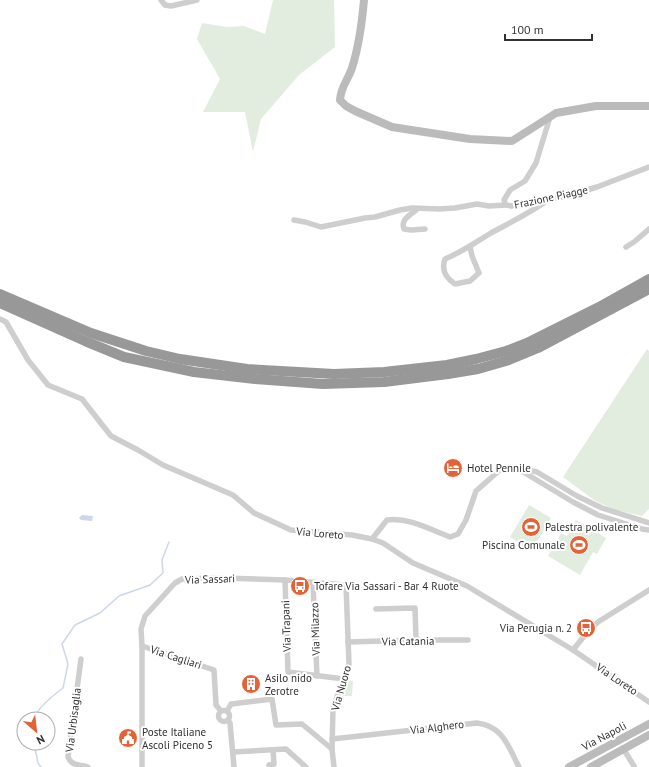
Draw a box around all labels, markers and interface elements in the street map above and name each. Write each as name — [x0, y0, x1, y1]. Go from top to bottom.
scale bar — [505, 16, 592, 42]
text: 100 m — [511, 22, 544, 37]
street label: Frazione Piagge — [513, 182, 590, 212]
hotel icon: Hotel Pennile — [442, 457, 464, 479]
place label: Hotel Pennile — [467, 461, 531, 475]
sports icon: Palestra polivalente — [520, 516, 542, 538]
place label: Palestra polivalente — [545, 520, 639, 534]
street label: Via Loreto — [295, 524, 344, 542]
sports icon: Piscina Comunale — [568, 534, 590, 556]
place label: Piscina Comunale — [482, 538, 565, 552]
street label: Via Sassari — [184, 571, 235, 587]
bus stop icon: Tofare Via Sassari - Bar 4 Ruote — [289, 575, 311, 597]
place label: Tofare Via Sassari - Bar 4 Ruote — [314, 579, 459, 593]
street label: Via Trapani — [278, 600, 294, 653]
street label: Via Milazzo — [307, 602, 323, 657]
bus stop icon: Via Perugia n. 2 — [575, 617, 597, 639]
place label: Via Perugia n. 2 — [499, 621, 572, 635]
street label: Via Catania — [381, 634, 434, 648]
street label: Via Cagliari — [148, 642, 204, 672]
street label: Via Loreto — [593, 659, 641, 698]
street label: Via Nuoro — [328, 664, 354, 713]
place label: Asilo nido Zerotre — [265, 671, 312, 698]
building icon: Asilo nido Zerotre — [240, 673, 262, 695]
street label: Via Urbisaglia — [62, 687, 84, 754]
north arrow — [16, 711, 56, 751]
street label: Via Alghero — [408, 717, 465, 737]
street label: Via Napoli — [578, 718, 629, 754]
place label: Poste Italiane Ascoli Piceno 5 — [142, 725, 213, 752]
public building icon: Poste Italiane Ascoli Piceno 5 — [117, 727, 139, 749]
text: N — [34, 732, 47, 748]

